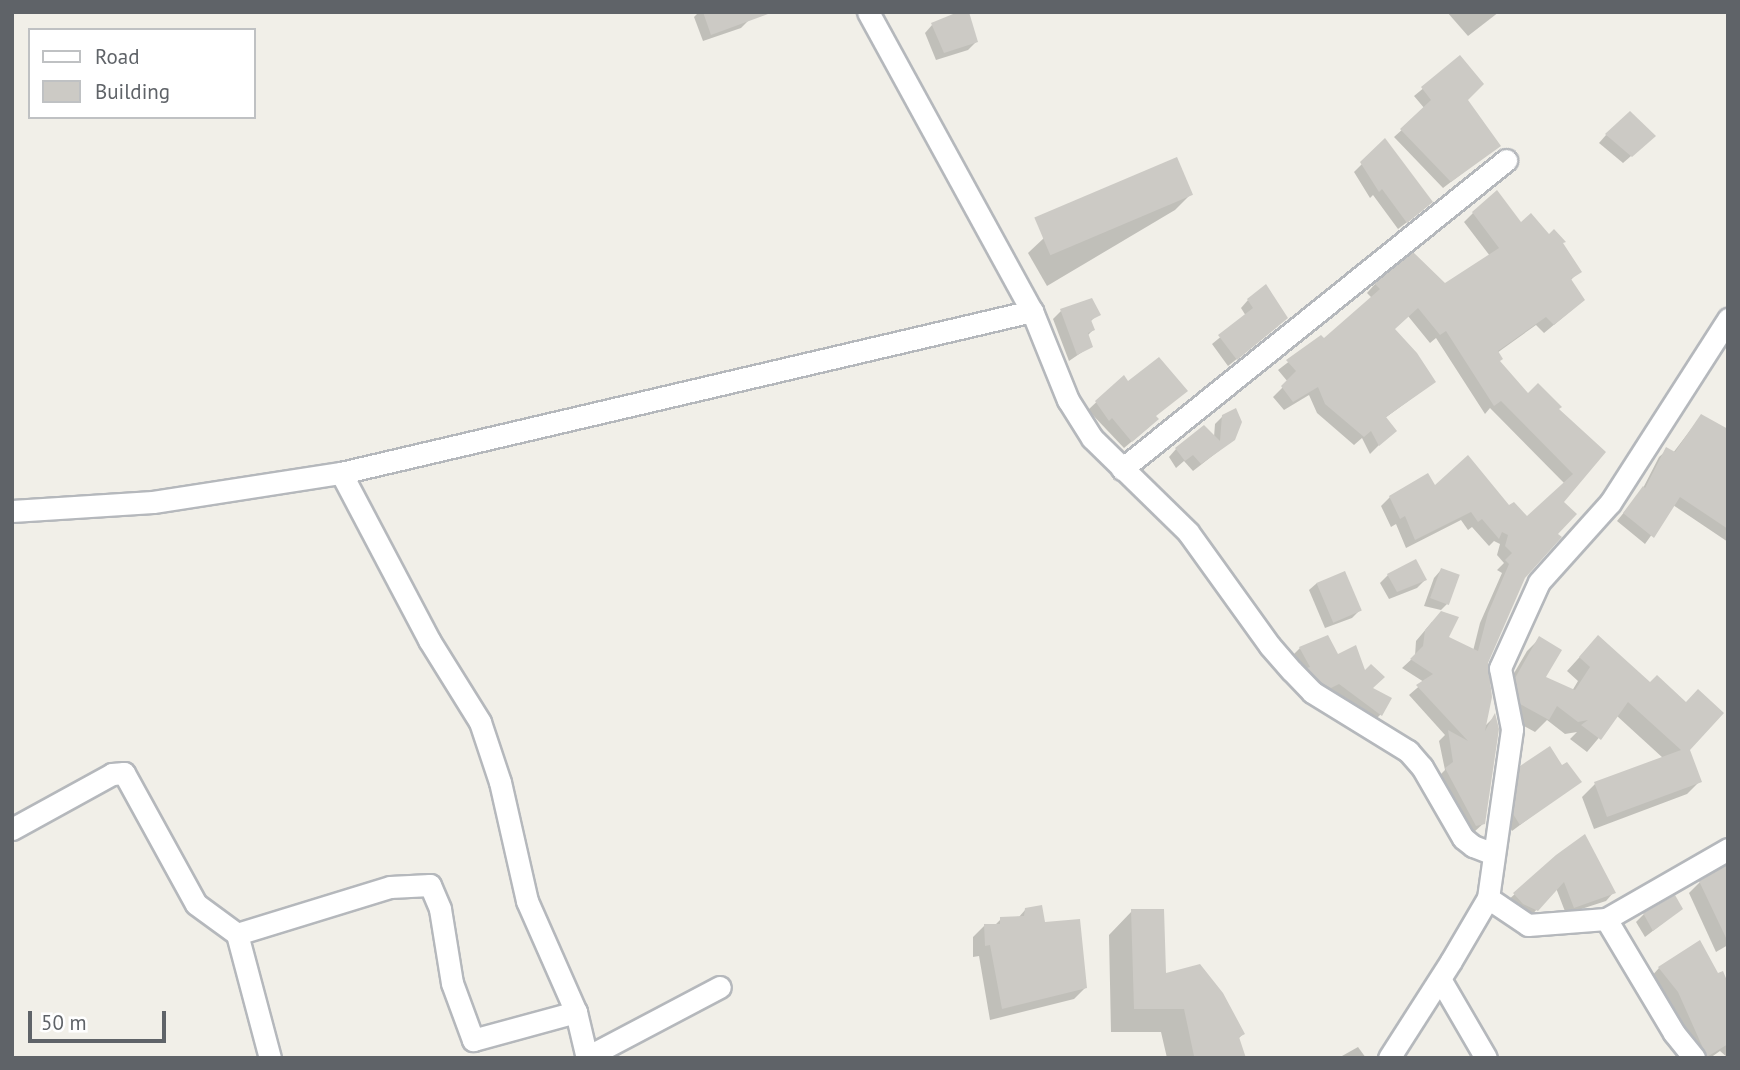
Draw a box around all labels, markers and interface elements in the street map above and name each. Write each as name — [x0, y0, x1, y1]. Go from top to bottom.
legend — [28, 28, 256, 119]
text: Road — [95, 43, 139, 70]
text: Building — [95, 78, 170, 105]
scale bar — [32, 996, 170, 1040]
text: 50 m — [41, 1009, 87, 1036]

